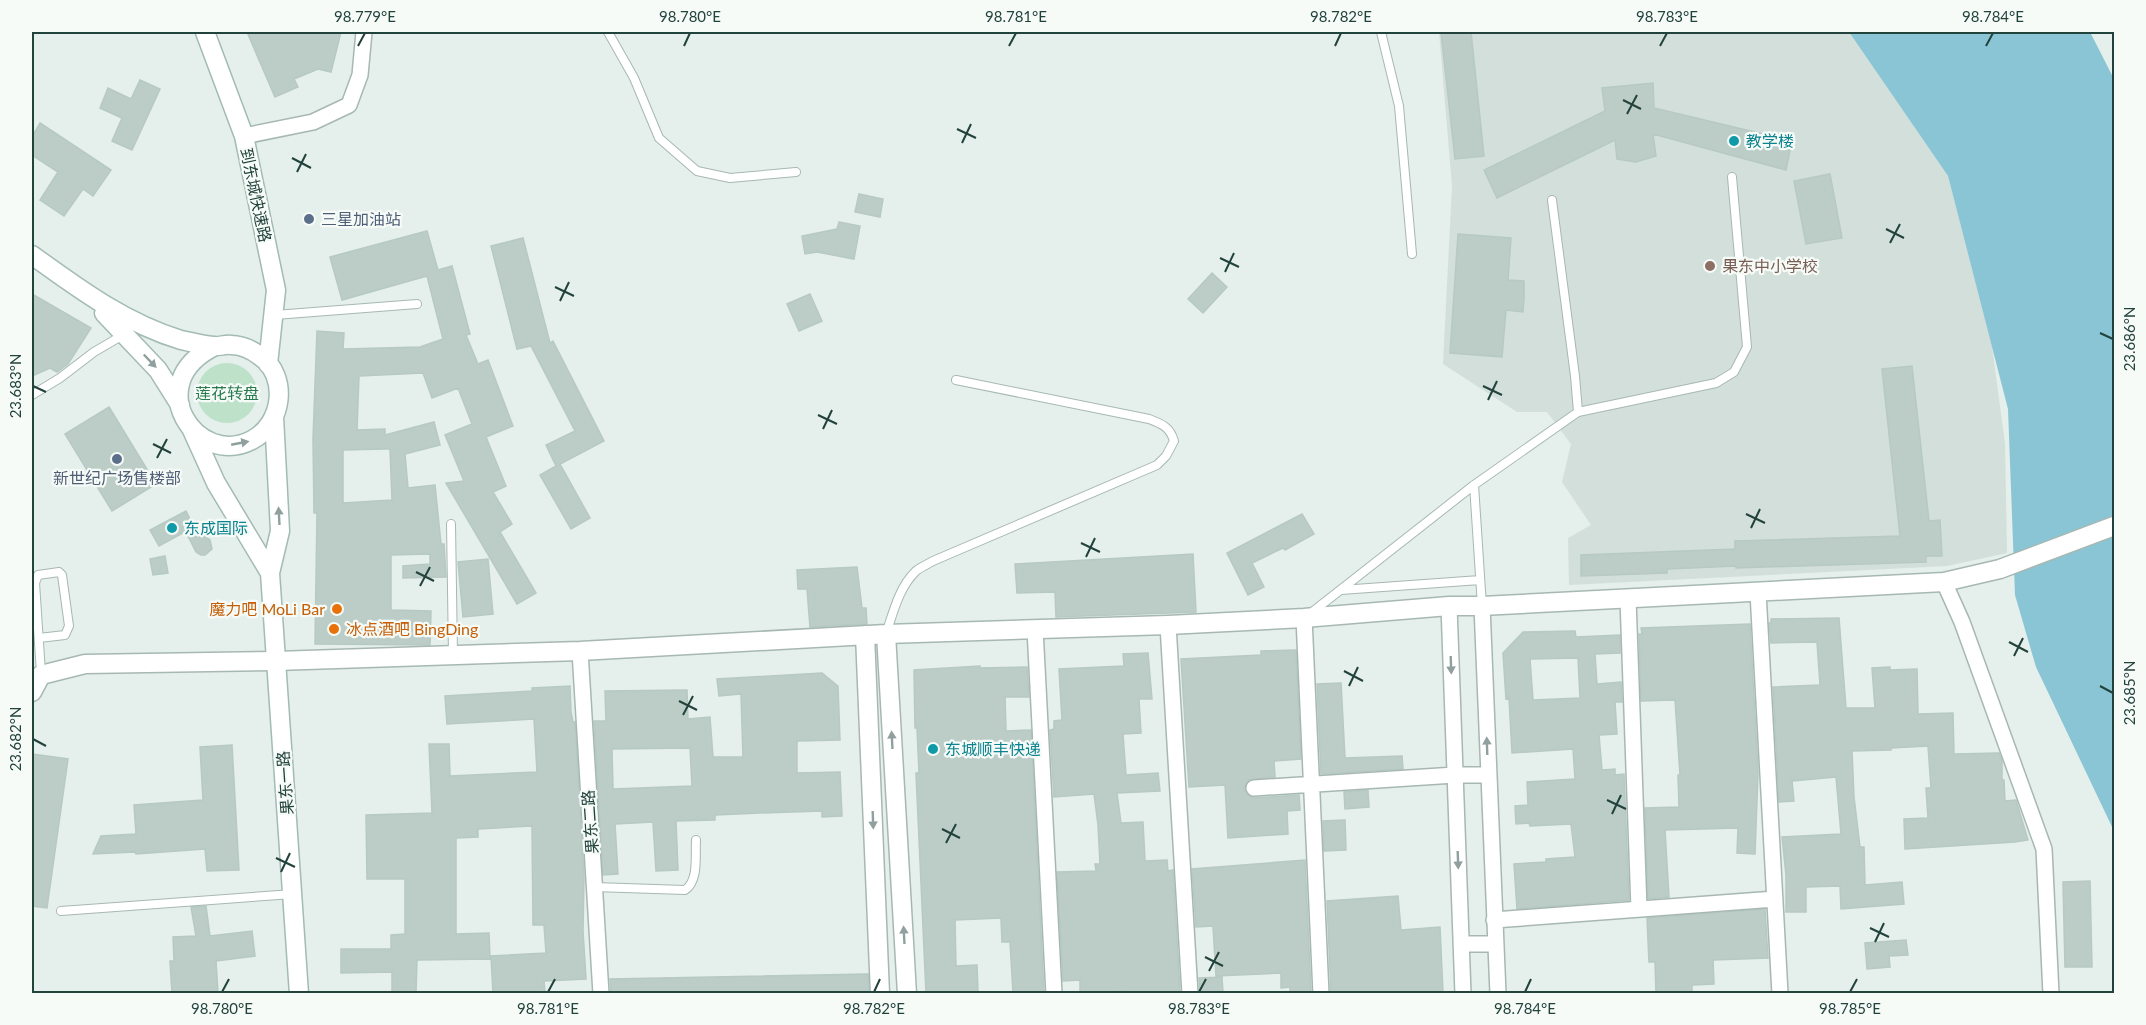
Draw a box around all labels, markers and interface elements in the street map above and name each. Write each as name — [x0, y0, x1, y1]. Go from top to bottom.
text: 98.779°E — [334, 7, 396, 25]
text: 98.780°E — [659, 7, 721, 25]
text: 98.781°E — [985, 7, 1047, 25]
text: 98.782°E — [1310, 7, 1372, 25]
text: 98.783°E — [1636, 7, 1698, 25]
text: 98.784°E — [1962, 7, 2024, 25]
place label: 教学楼 — [1746, 131, 1794, 150]
marker: 教学楼 — [1727, 134, 1741, 148]
street label: 到东城快速路 — [237, 146, 276, 244]
place label: 三星加油站 — [321, 209, 401, 228]
marker: 三星加油站 — [302, 212, 316, 226]
place label: 果东中小学校 — [1722, 256, 1818, 275]
marker: 果东中小学校 — [1703, 259, 1717, 273]
text: 23.686°N — [2120, 307, 2138, 371]
one-way arrow — [142, 353, 156, 367]
text: 23.683°N — [6, 354, 24, 418]
park label: 莲花转盘 — [195, 383, 259, 402]
one-way arrow — [230, 438, 249, 447]
marker: 新世纪广场售楼部 — [110, 452, 124, 466]
place label: 新世纪广场售楼部 — [53, 468, 181, 487]
one-way arrow — [275, 506, 284, 525]
place label: 东成国际 — [184, 518, 248, 537]
marker: 东成国际 — [165, 521, 179, 535]
place label: 魔力吧 MoLi Bar — [209, 599, 325, 618]
marker: 魔力吧 MoLi Bar — [330, 602, 344, 616]
place label: 冰点酒吧 BingDing — [346, 619, 478, 638]
marker: 冰点酒吧 BingDing — [327, 622, 341, 636]
one-way arrow — [1446, 655, 1455, 674]
text: 23.685°N — [2120, 661, 2138, 725]
text: 23.682°N — [6, 707, 24, 771]
one-way arrow — [888, 731, 897, 750]
one-way arrow — [1483, 737, 1492, 756]
place label: 东城顺丰快递 — [945, 739, 1041, 758]
marker: 东城顺丰快递 — [926, 742, 940, 756]
street label: 果东一路 — [273, 750, 296, 816]
street label: 果东二路 — [578, 789, 601, 855]
one-way arrow — [868, 810, 877, 829]
one-way arrow — [1454, 850, 1463, 869]
one-way arrow — [899, 926, 908, 945]
text: 98.780°E — [191, 999, 253, 1017]
text: 98.781°E — [517, 999, 579, 1017]
text: 98.782°E — [843, 999, 905, 1017]
text: 98.783°E — [1168, 999, 1230, 1017]
text: 98.784°E — [1494, 999, 1556, 1017]
text: 98.785°E — [1819, 999, 1881, 1017]

